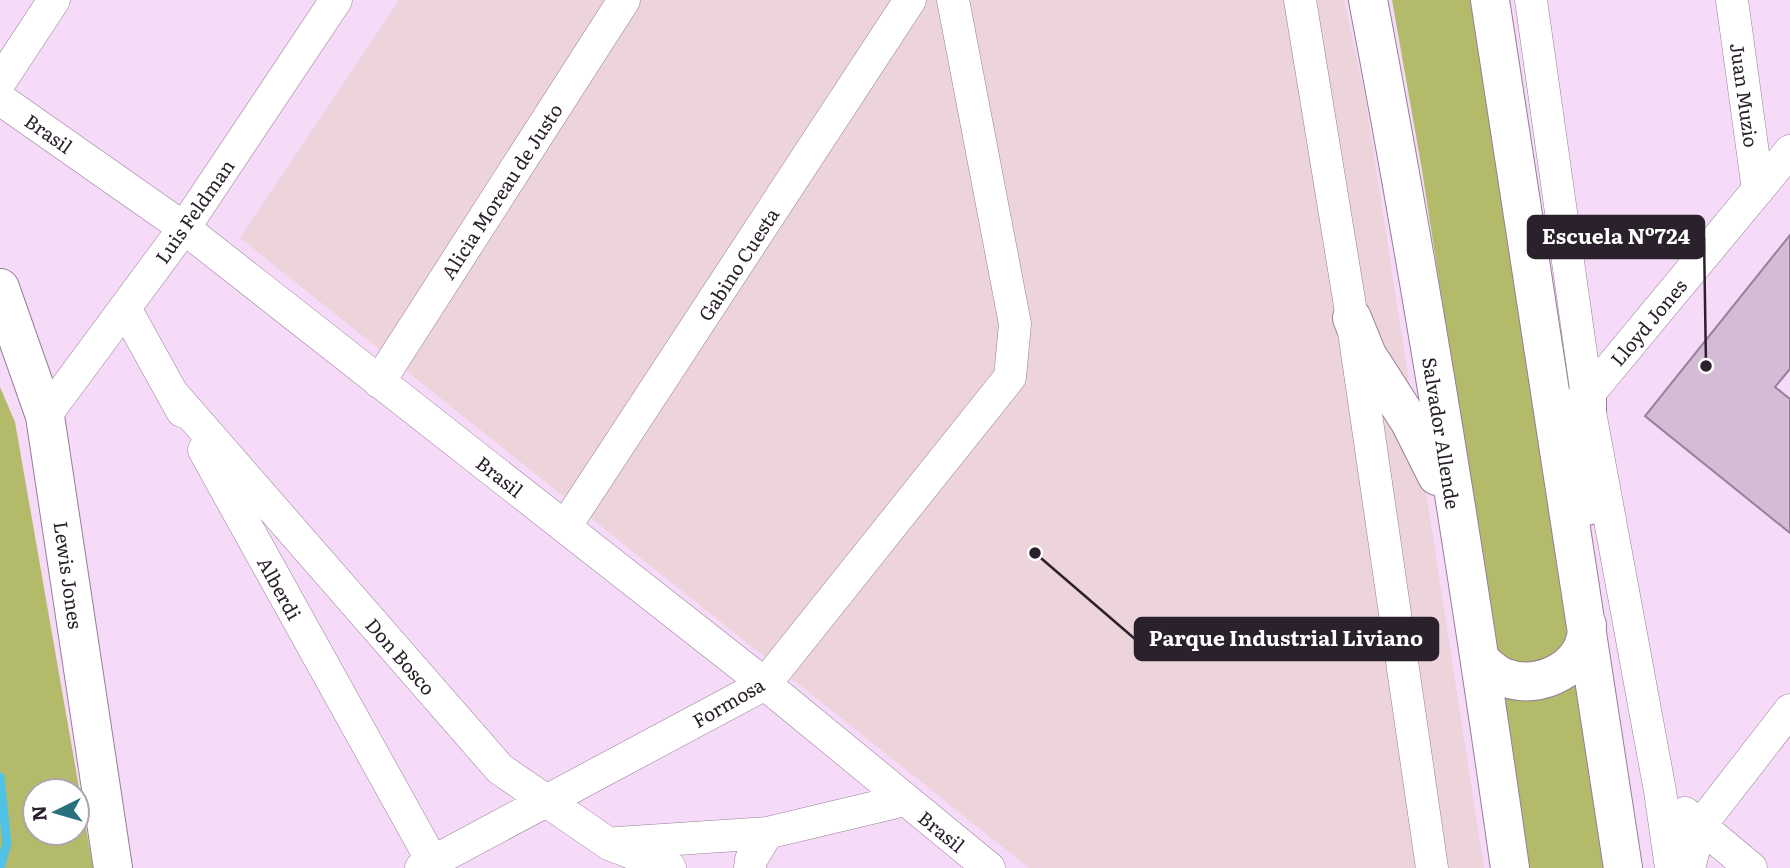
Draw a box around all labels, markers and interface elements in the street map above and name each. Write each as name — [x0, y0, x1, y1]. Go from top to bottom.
street label: Juan Muzio — [1724, 41, 1766, 149]
street label: Alicia Moreau de Justo — [434, 98, 568, 284]
street label: Brasil — [19, 106, 79, 160]
street label: Luis Feldman — [148, 153, 240, 269]
street label: Gabino Cuesta — [691, 201, 786, 326]
callout: Escuela Nº724 — [1528, 216, 1704, 258]
text: Escuela Nº724 — [1542, 219, 1691, 250]
street label: Lloyd Jones — [1603, 272, 1693, 372]
street label: Salvador Allende — [1416, 355, 1468, 511]
street label: Brasil — [471, 449, 529, 503]
street label: Lewis Jones — [48, 519, 90, 631]
street label: Alberdi — [251, 551, 309, 625]
street label: Don Bosco — [359, 611, 443, 701]
callout: Parque Industrial Liviano — [1135, 618, 1438, 660]
text: Parque Industrial Liviano — [1149, 621, 1423, 652]
street label: Formosa — [687, 670, 770, 734]
north arrow — [21, 777, 91, 847]
street label: Brasil — [913, 803, 971, 859]
text: N — [23, 804, 53, 823]

